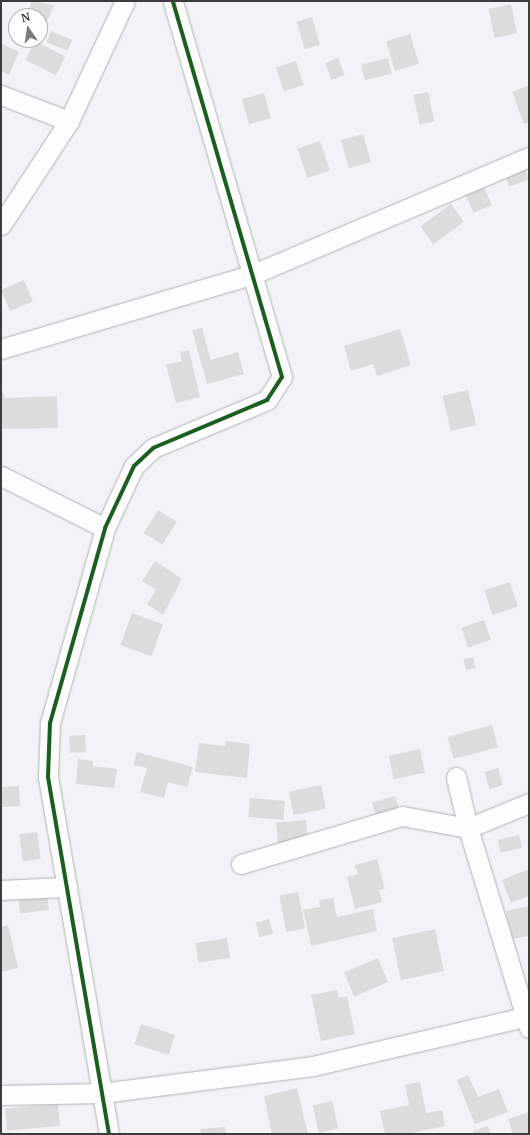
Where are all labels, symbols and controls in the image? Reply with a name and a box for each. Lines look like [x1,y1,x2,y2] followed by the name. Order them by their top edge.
[8,8,48,48] north arrow
[20,9,31,25] text: N

